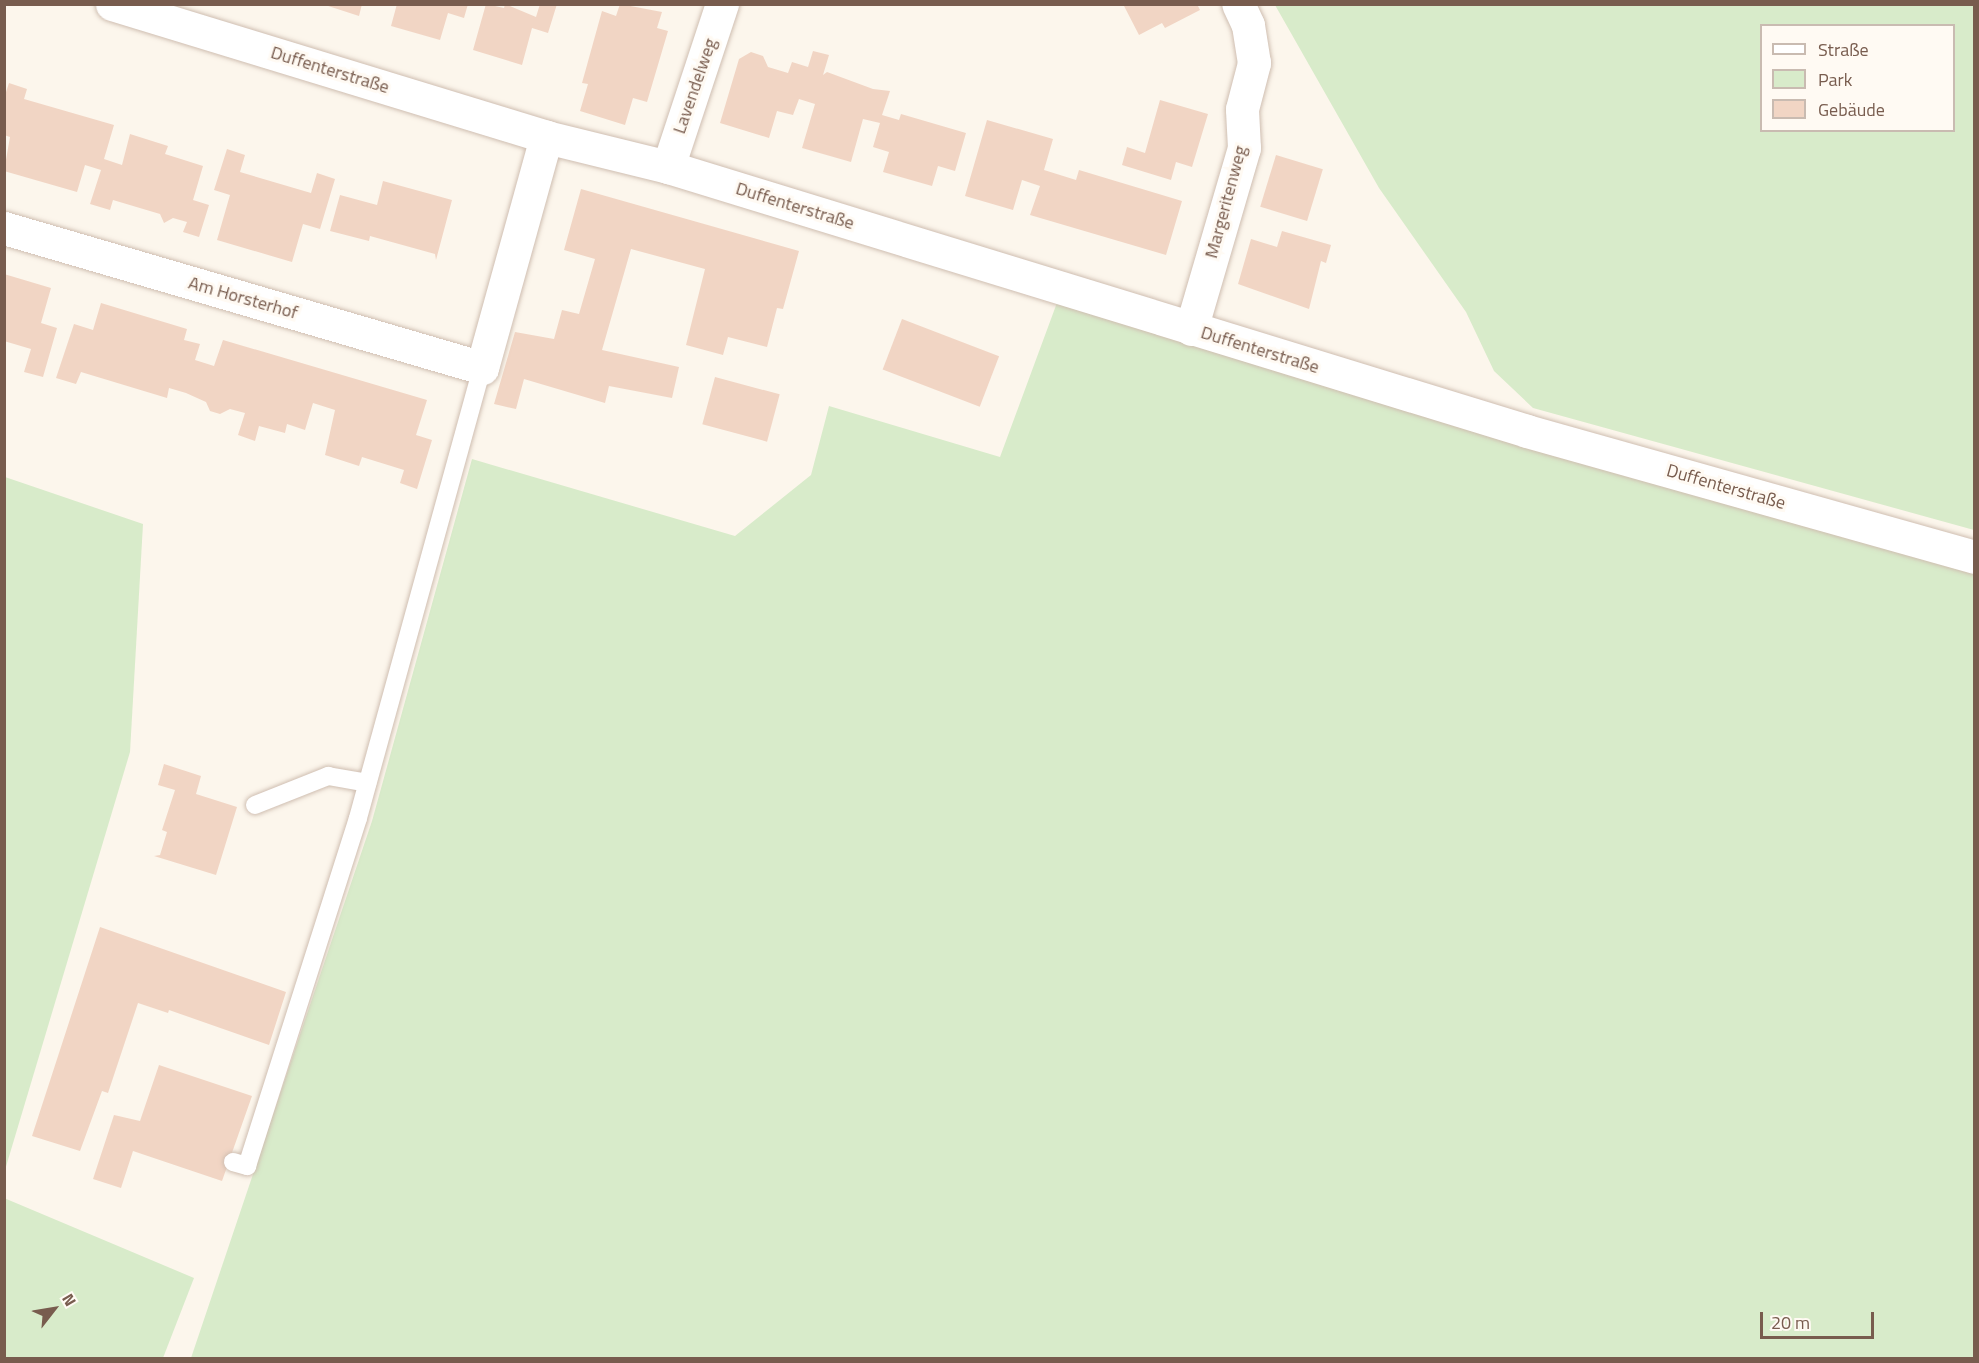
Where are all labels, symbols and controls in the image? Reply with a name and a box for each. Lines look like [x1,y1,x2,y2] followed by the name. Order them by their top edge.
[1760,24,1955,132] legend
[669,35,721,137] street label: Lavendelweg
[1818,36,1869,63] text: Straße
[268,42,392,98] street label: Duffenterstraße
[1818,66,1852,93] text: Park
[1818,96,1885,123] text: Gebäude
[1201,143,1251,261] street label: Margeritenweg
[733,178,857,234] street label: Duffenterstraße
[186,272,300,324] street label: Am Horsterhof
[1198,322,1322,378] street label: Duffenterstraße
[1664,460,1788,514] street label: Duffenterstraße
[24,1279,84,1339] north arrow
[56,1289,83,1311] text: N
[1763,1300,1877,1338] scale bar
[1771,1309,1810,1336] text: 20 m

